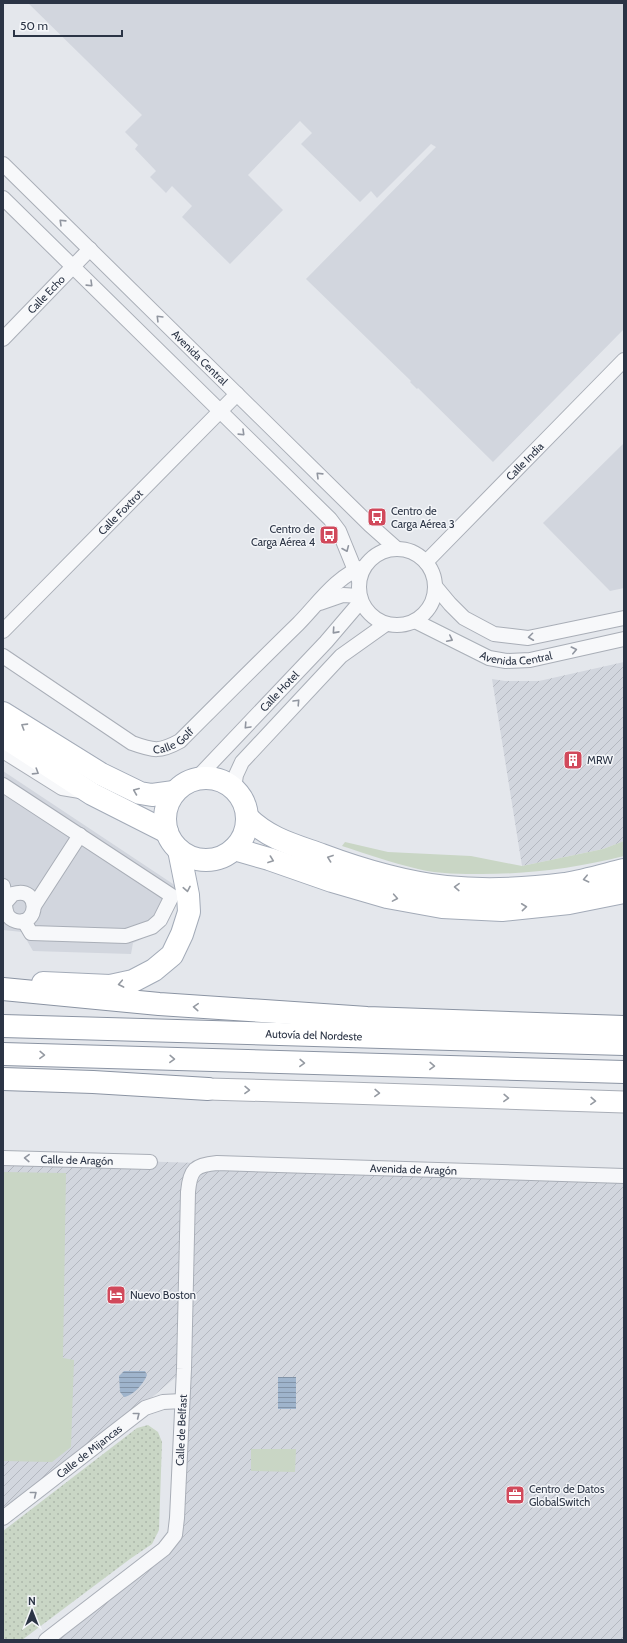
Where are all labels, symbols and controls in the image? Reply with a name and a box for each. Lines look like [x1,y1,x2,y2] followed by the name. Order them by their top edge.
[14,12,122,38] scale bar
[20,18,48,33] text: 50 m
[59,219,67,227] one-way arrow
[24,272,68,317] street label: Calle Echo
[85,279,93,287] one-way arrow
[156,315,164,323] one-way arrow
[169,327,231,388] street label: Avenida Central
[237,428,245,435] one-way arrow
[503,439,547,483] street label: Calle India
[316,472,324,480] one-way arrow
[95,486,146,538] street label: Calle Foxtrot
[391,504,455,531] place label: Centro de Carga Aérea 3
[366,506,388,528] bus stop icon: Centro de Carga Aérea 3
[251,522,316,549] place label: Centro de Carga Aérea 4
[318,524,340,546] bus stop icon: Centro de Carga Aérea 4
[341,545,349,553] one-way arrow
[333,626,340,633] one-way arrow
[528,632,534,641] one-way arrow
[446,634,453,642] one-way arrow
[571,647,577,655] one-way arrow
[478,648,554,668] street label: Avenida Central
[257,668,302,714] street label: Calle Hotel
[293,699,300,707] one-way arrow
[244,721,252,729] one-way arrow
[21,723,28,730] one-way arrow
[153,724,197,756] street label: Calle Golf
[562,749,584,771] building icon: MRW
[587,753,614,767] place label: MRW
[32,767,39,774] one-way arrow
[133,787,140,795] one-way arrow
[327,855,334,863] one-way arrow
[267,856,274,864] one-way arrow
[583,874,589,882] one-way arrow
[454,883,460,891] one-way arrow
[182,885,190,892] one-way arrow
[392,894,398,902] one-way arrow
[521,903,527,912] one-way arrow
[117,979,124,988] one-way arrow
[193,1002,199,1011] one-way arrow
[265,1027,363,1043] street label: Autovía del Nordeste
[39,1051,45,1060] one-way arrow
[169,1055,175,1063] one-way arrow
[299,1058,305,1067] one-way arrow
[429,1062,435,1071] one-way arrow
[244,1086,250,1094] one-way arrow
[374,1089,380,1098] one-way arrow
[503,1093,509,1102] one-way arrow
[590,1096,596,1105] one-way arrow
[40,1152,114,1168] street label: Calle de Aragón
[24,1154,30,1163] one-way arrow
[370,1161,457,1178] street label: Avenida de Aragón
[105,1284,127,1306] hotel icon: Nuevo Boston
[130,1288,196,1302] place label: Nuevo Boston
[172,1394,190,1466] street label: Calle de Belfast
[132,1412,139,1419] one-way arrow
[54,1421,125,1481] street label: Calle de Mijancas
[529,1482,605,1509] place label: Centro de Datos GlobalSwitch
[504,1484,526,1506] office icon: Centro de Datos GlobalSwitch
[29,1492,36,1499] one-way arrow
[12,1591,52,1631] north arrow
[28,1594,36,1608] text: N

